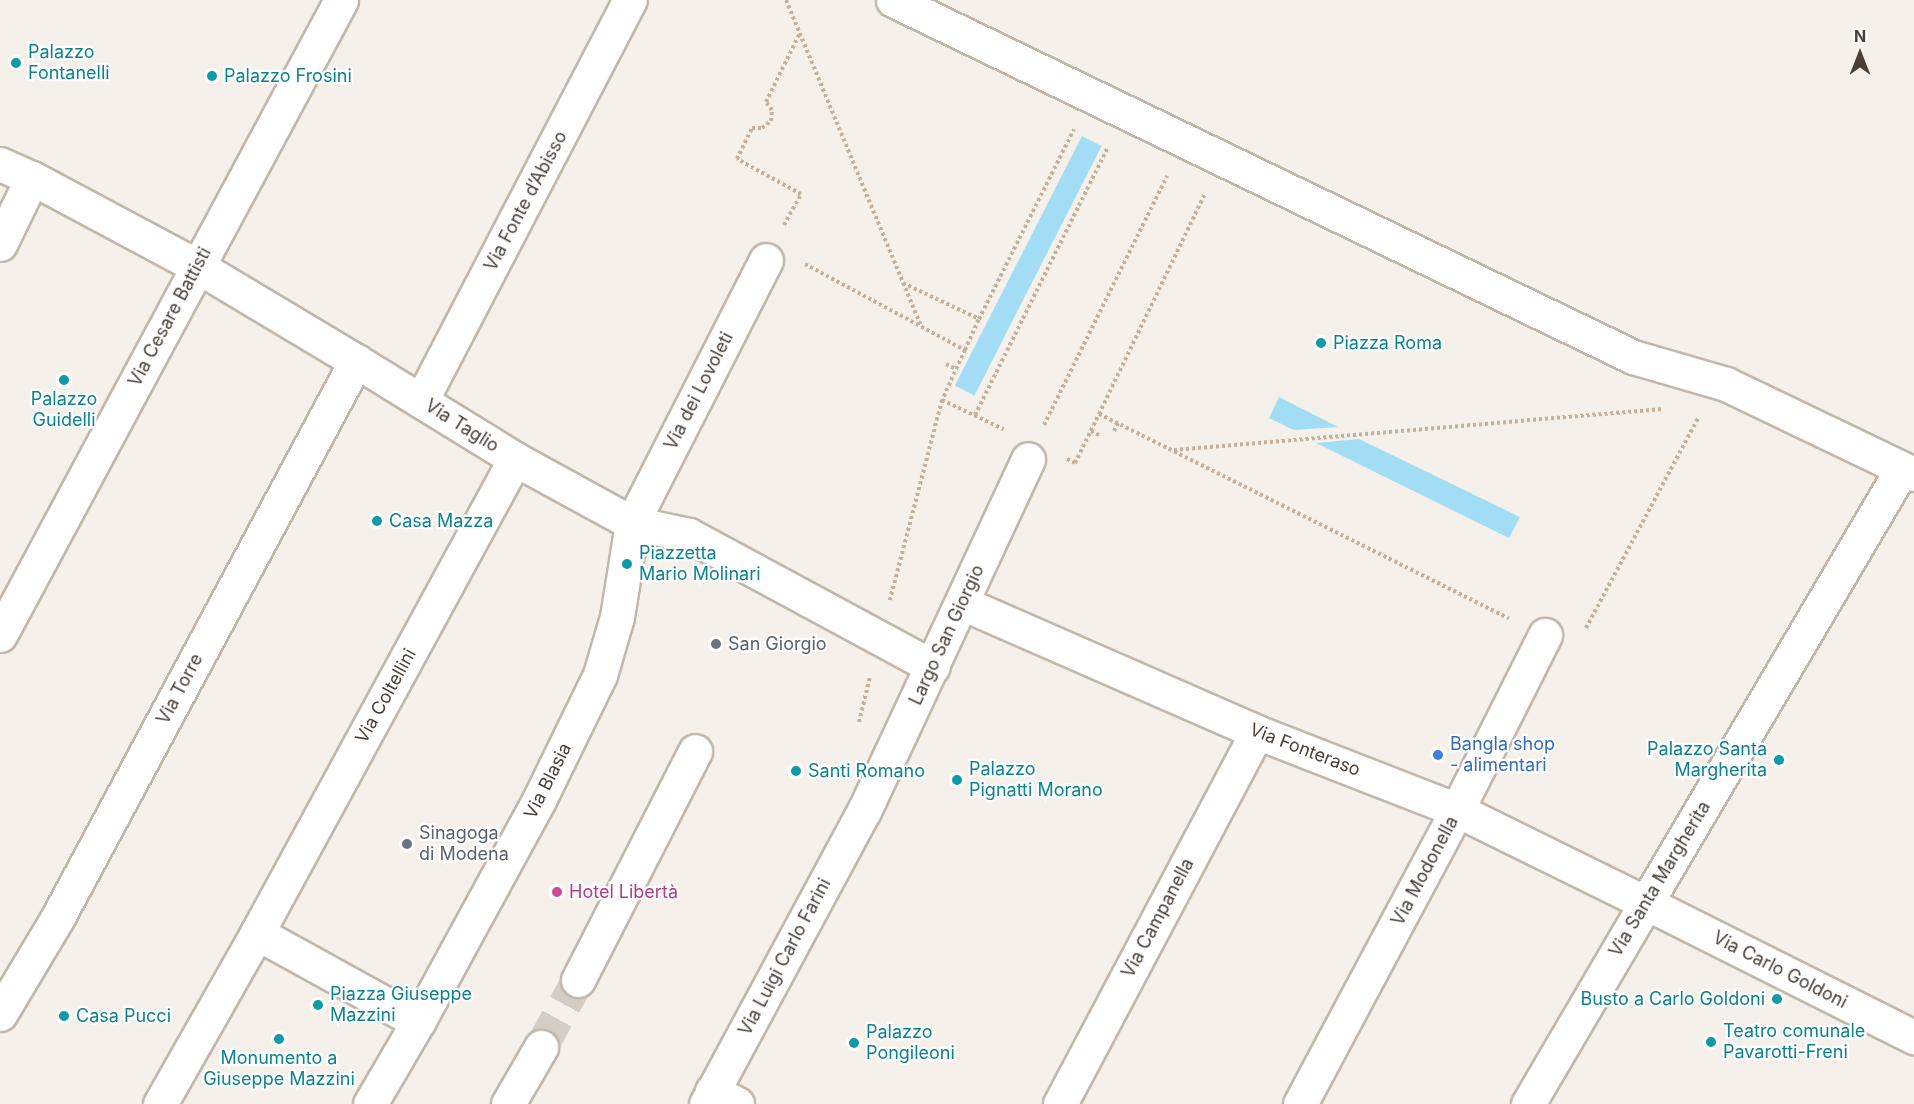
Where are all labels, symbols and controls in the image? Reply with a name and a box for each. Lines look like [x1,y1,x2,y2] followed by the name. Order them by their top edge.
[1830,24,1890,84] north arrow
[1854,26,1866,46] text: N
[28,42,110,84] place label: Palazzo Fontanelli
[9,56,23,70] marker: Palazzo Fontanelli
[224,65,352,87] place label: Palazzo Frosini
[205,69,219,83] marker: Palazzo Frosini
[480,127,572,275] street label: Via Fonte d’Abisso
[124,244,216,390] street label: Via Cesare Battisti
[660,329,738,453] street label: Via dei Lovoleti
[1333,332,1442,354] place label: Piazza Roma
[1314,336,1328,350] marker: Piazza Roma
[57,373,71,387] marker: Palazzo Guidelli
[31,389,97,432] place label: Palazzo Guidelli
[421,395,503,457] street label: Via Taglio
[389,510,493,532] place label: Casa Mazza
[370,514,384,528] marker: Casa Mazza
[639,543,761,586] place label: Piazzetta Mario Molinari
[620,557,634,571] marker: Piazzetta Mario Molinari
[905,561,989,709] street label: Largo San Giorgio
[728,633,827,655] place label: San Giorgio
[709,637,723,651] marker: San Giorgio
[351,645,421,747] street label: Via Coltellini
[152,650,208,728] street label: Via Torre
[1247,719,1363,781] street label: Via Fonteraso
[1450,734,1555,777] place label: Bangla shop - alimentari
[520,739,576,823] street label: Via Blasia
[1647,739,1767,782] place label: Palazzo Santa Margherita
[1431,748,1445,762] marker: Bangla shop - alimentari
[1772,753,1786,767] marker: Palazzo Santa Margherita
[969,759,1103,802] place label: Palazzo Pignatti Morano
[808,760,925,782] place label: Santi Romano
[789,764,803,778] marker: Santi Romano
[950,773,964,787] marker: Palazzo Pignatti Morano
[1605,797,1715,961] street label: Via Santa Margherita
[1387,813,1463,929] street label: Via Modonella
[419,823,509,866] place label: Sinagoga di Modena
[400,837,414,851] marker: Sinagoga di Modena
[1117,855,1199,981] street label: Via Campanella
[734,875,836,1039] street label: Via Luigi Carlo Farini
[569,881,678,903] place label: Hotel Libertà
[550,885,564,899] marker: Hotel Libertà
[1709,927,1851,1013] street label: Via Carlo Goldoni
[330,984,472,1026] place label: Piazza Giuseppe Mazzini
[1580,988,1765,1010] place label: Busto a Carlo Goldoni
[1770,992,1784,1006] marker: Busto a Carlo Goldoni
[311,998,325,1012] marker: Piazza Giuseppe Mazzini
[76,1005,171,1027] place label: Casa Pucci
[57,1009,71,1023] marker: Casa Pucci
[1723,1021,1865,1064] place label: Teatro comunale Pavarotti-Freni
[866,1022,955,1064] place label: Palazzo Pongileoni
[272,1032,286,1046] marker: Monumento a Giuseppe Mazzini
[1704,1035,1718,1049] marker: Teatro comunale Pavarotti-Freni
[847,1036,861,1050] marker: Palazzo Pongileoni
[203,1048,355,1090] place label: Monumento a Giuseppe Mazzini

